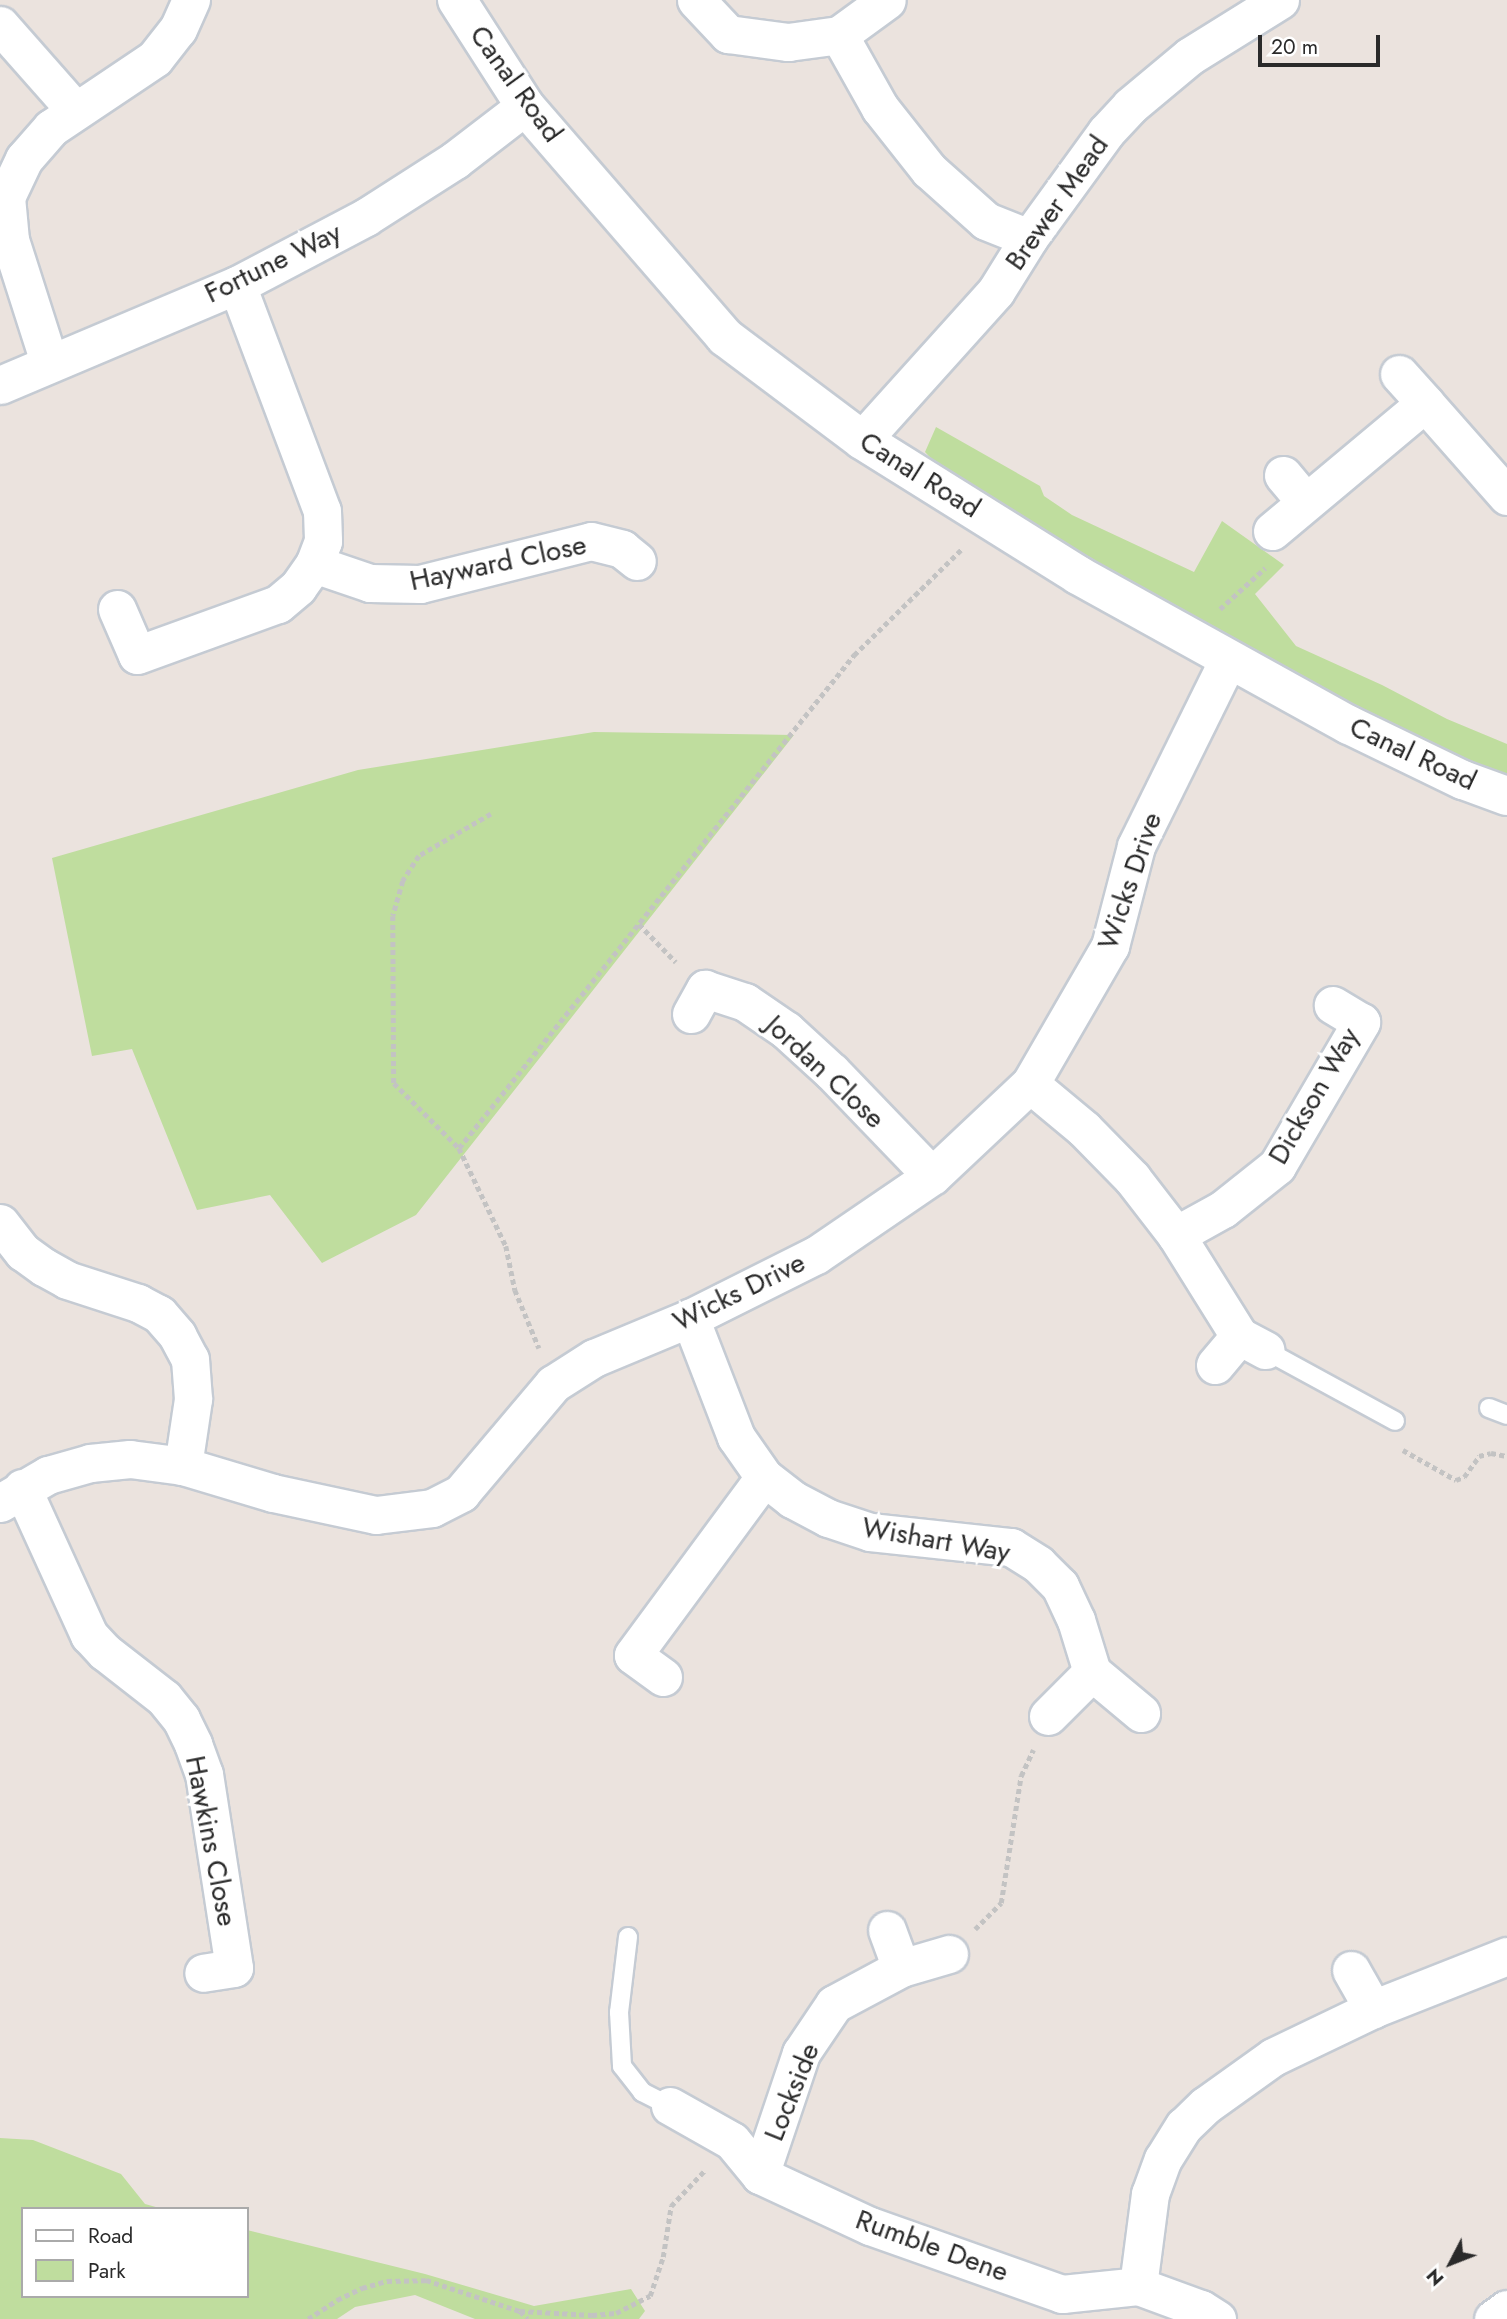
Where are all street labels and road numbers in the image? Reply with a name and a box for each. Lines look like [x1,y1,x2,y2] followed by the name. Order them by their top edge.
[462,19,570,149] street label: Canal Road
[998,129,1116,277] street label: Brewer Mead
[199,216,347,310] street label: Fortune Way
[853,425,987,525] street label: Canal Road
[407,528,589,598] street label: Hayward Close
[1344,710,1482,798] street label: Canal Road
[1091,808,1169,954] street label: Wicks Drive
[758,1008,892,1136] street label: Jordan Close
[1261,1022,1367,1170] street label: Dickson Way
[668,1246,810,1338] street label: Wicks Drive
[859,1510,1013,1570] street label: Wishart Way
[178,1753,244,1929] street label: Hawkins Close
[757,2038,827,2146] street label: Lockside
[851,2203,1013,2289] street label: Rumble Dene

